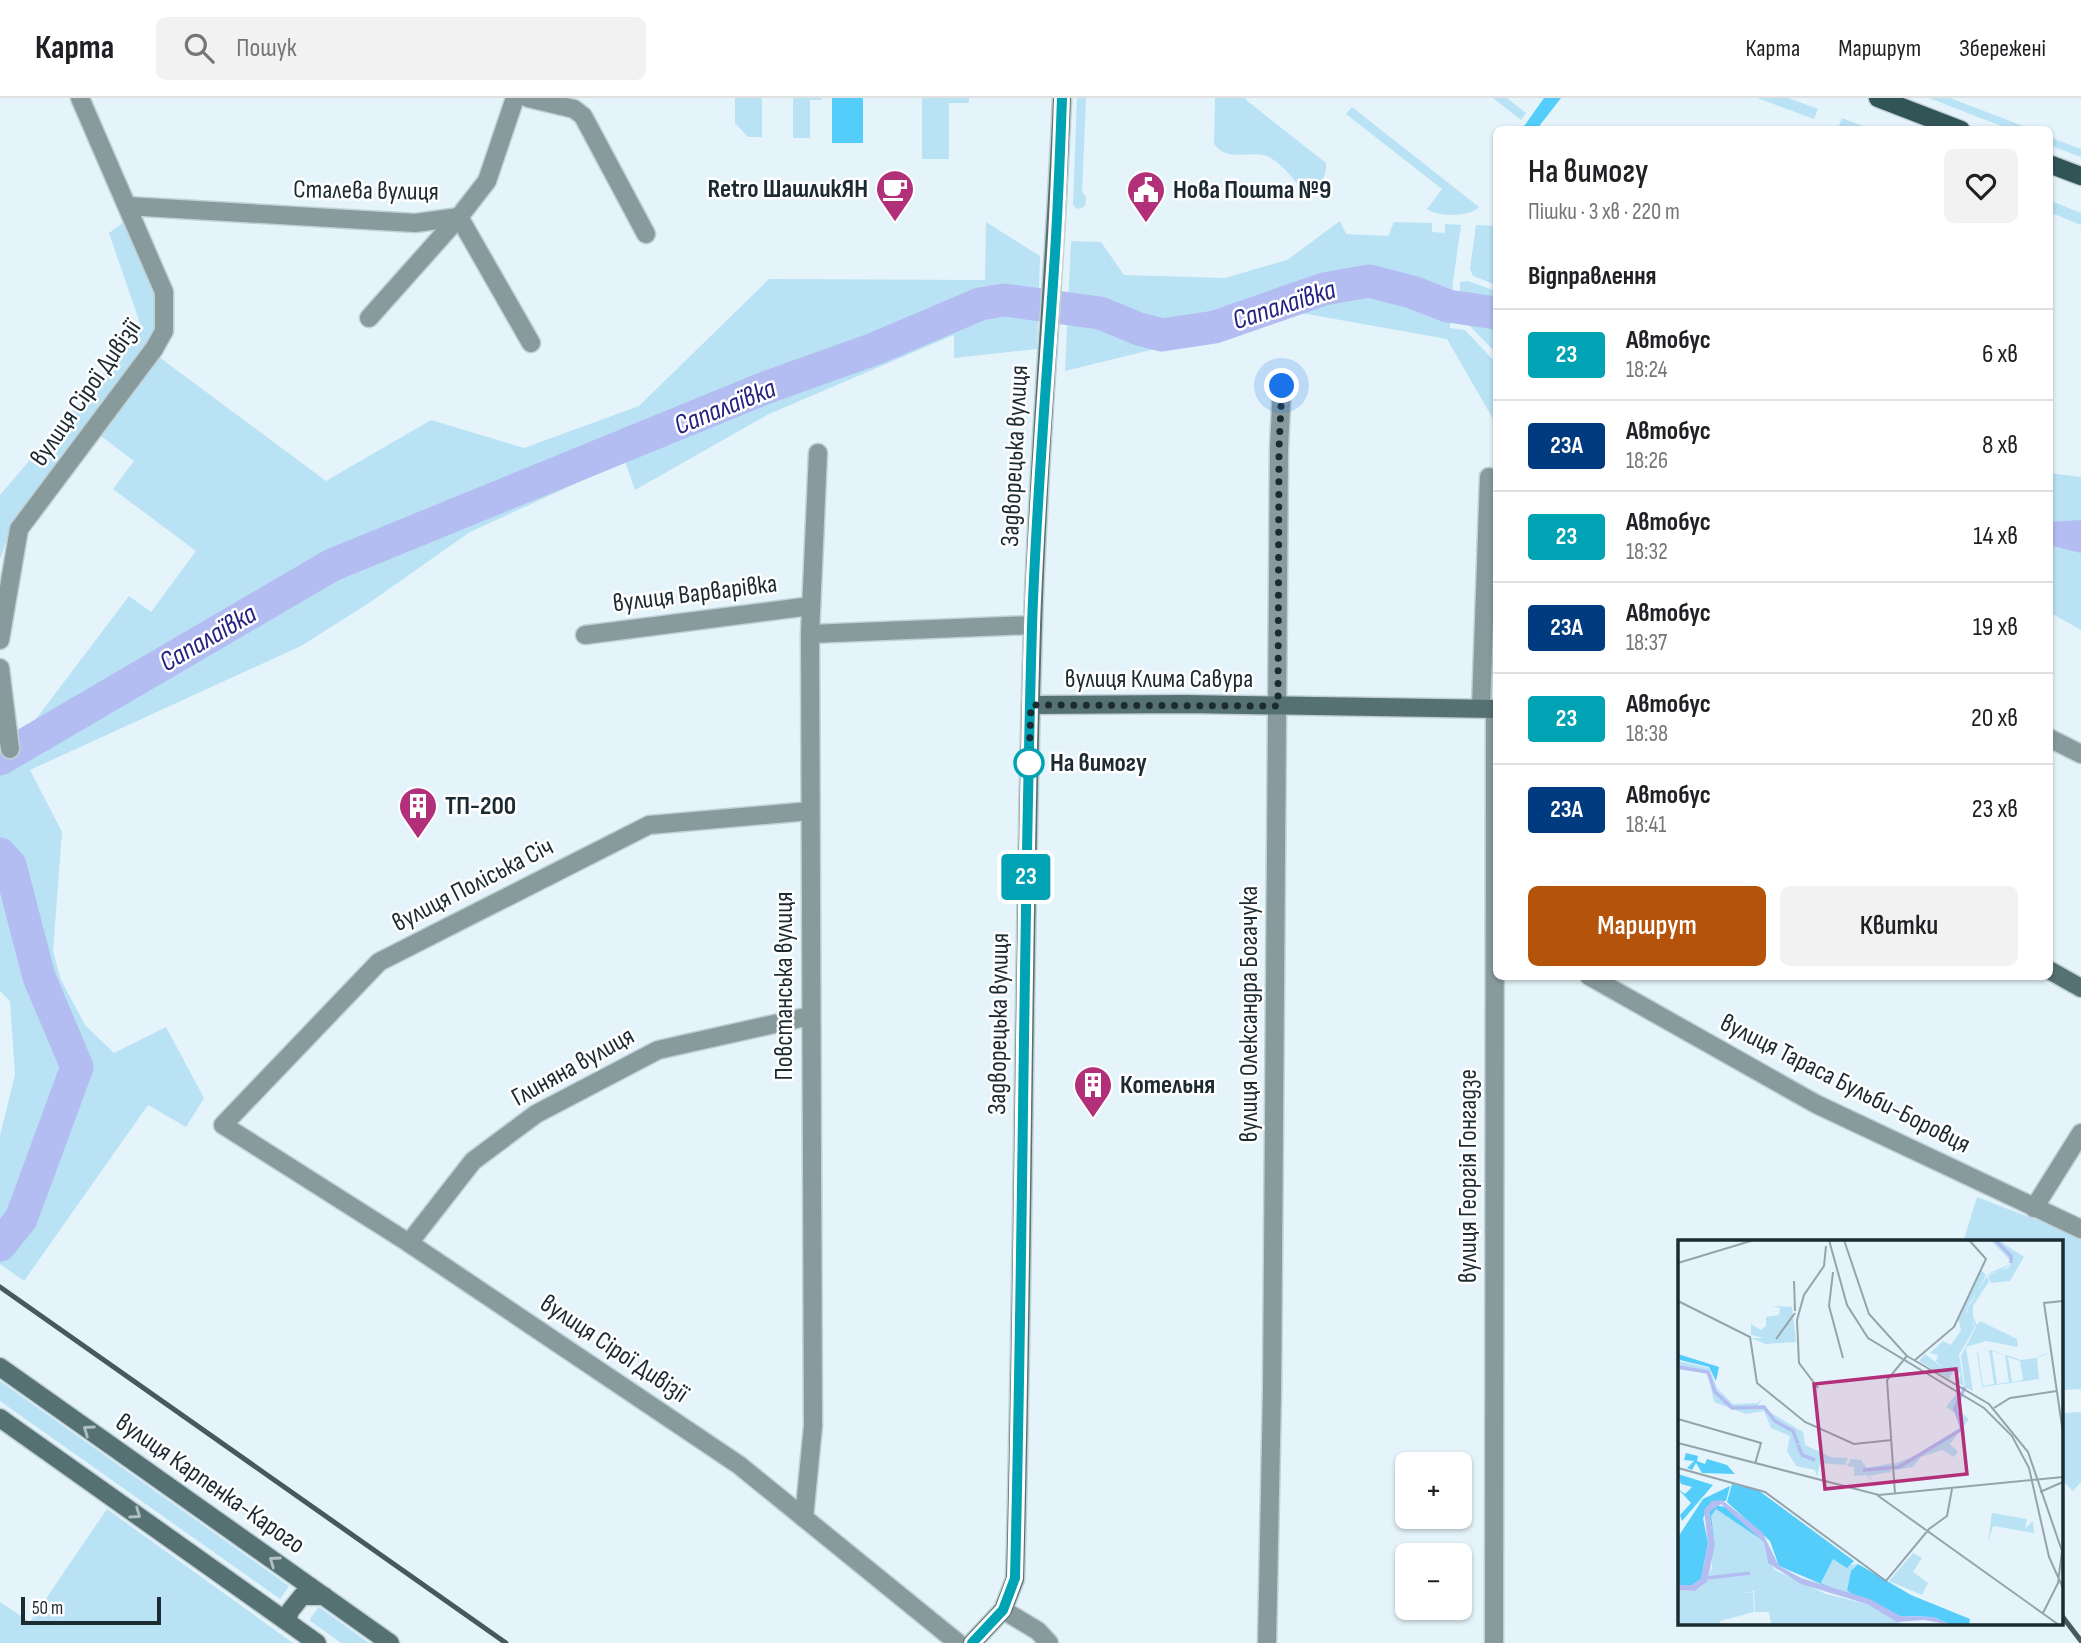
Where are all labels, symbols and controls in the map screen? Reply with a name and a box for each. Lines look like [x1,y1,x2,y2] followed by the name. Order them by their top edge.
[156,17,646,80] search box
[35,28,114,68] text: Карта
[180,29,218,67] icon: search
[236,33,297,64] text: Пошук
[1746,34,1800,63] text: Карта
[1838,34,1921,63] text: Маршрут
[1959,34,2046,63] text: Збережені
[1944,149,2018,223] button: heart
[1528,152,1648,192] text: На вимогу
[874,168,916,223] cafe icon: Retro ШашликЯН
[1125,169,1167,224] public building icon: Нова Пошта №9
[293,174,439,208] street label: Сталева вулиця
[707,174,868,205] place label: Retro ШашликЯН
[1173,175,1331,206] place label: Нова Пошта №9
[1528,198,1680,226] text: Пішки · 3 хв · 220 m
[1528,261,1656,292] text: Відправлення
[1228,273,1340,337] water label: Сапалаївка
[24,313,149,472] street label: вулиця Сірої Дивізії
[1626,325,1711,356] text: Автобус
[1982,339,2018,370] text: 6 хв
[1556,340,1577,369] text: 23
[1626,356,1667,384] text: 18:24
[995,364,1035,548] street label: Задворецька вулиця
[1264,368,1299,403] your location
[669,372,781,442] water label: Сапалаївка
[1626,416,1711,447] text: Автобус
[1982,430,2018,461] text: 8 хв
[1550,431,1583,460] text: 23А
[1626,447,1668,475] text: 18:26
[1626,507,1711,538] text: Автобус
[1973,521,2018,552] text: 14 хв
[1556,522,1577,551] text: 23
[1626,538,1668,566] text: 18:32
[611,569,779,619] street label: вулиця Варварівка
[154,597,263,679] water label: Сапалаївка
[1626,598,1711,629] text: Автобус
[1973,612,2018,643] text: 19 хв
[1550,613,1583,642] text: 23А
[1626,629,1667,657] text: 18:37
[1065,664,1253,695] street label: вулиця Клима Савура
[1626,689,1711,720] text: Автобус
[1971,703,2018,734] text: 20 хв
[1556,704,1577,733] text: 23
[1626,720,1668,748] text: 18:38
[1014,748,1044,778] marker: На вимогу
[1050,748,1147,779] place label: На вимогу
[1626,780,1711,811] text: Автобус
[397,785,439,840] building icon: ТП-200
[445,791,516,822] place label: ТП-200
[1972,794,2018,825] text: 23 хв
[1550,795,1583,824] text: 23А
[1626,811,1666,839] text: 18:41
[387,831,559,939] street label: вулиця Поліська Січ
[995,854,1058,900] line badge: 23
[1015,862,1037,891] text: 23
[1234,886,1265,1142] street label: вулиця Олександра Богачука
[1528,886,1766,966] button: Маршрут
[1780,886,2018,966] button: Квитки
[769,892,800,1080] street label: Повстанська вулиця
[982,933,1016,1115] street label: Задворецька вулиця
[1715,1007,1975,1161] street label: вулиця Тараса Бульби-Боровця
[506,1021,640,1113] street label: Глиняна вулиця
[1072,1064,1114,1119] building icon: Котельня
[1453,1069,1484,1283] street label: вулиця Георгія Гонгадзе
[1120,1070,1215,1101] place label: Котельня
[1678,1240,2064,1626] inset map
[534,1288,695,1411] street label: вулиця Сірої Дивізії
[110,1407,310,1561] street label: вулиця Карпенка-Карого
[83,1426,96,1438] one-way arrow
[1395,1452,1472,1620] map controls
[1395,1452,1472,1529] button: +
[128,1506,141,1518] one-way arrow
[1395,1543,1472,1620] button: −
[269,1557,282,1569] one-way arrow
[21,1594,161,1626] scale bar
[32,1597,63,1620] text: 50 m

